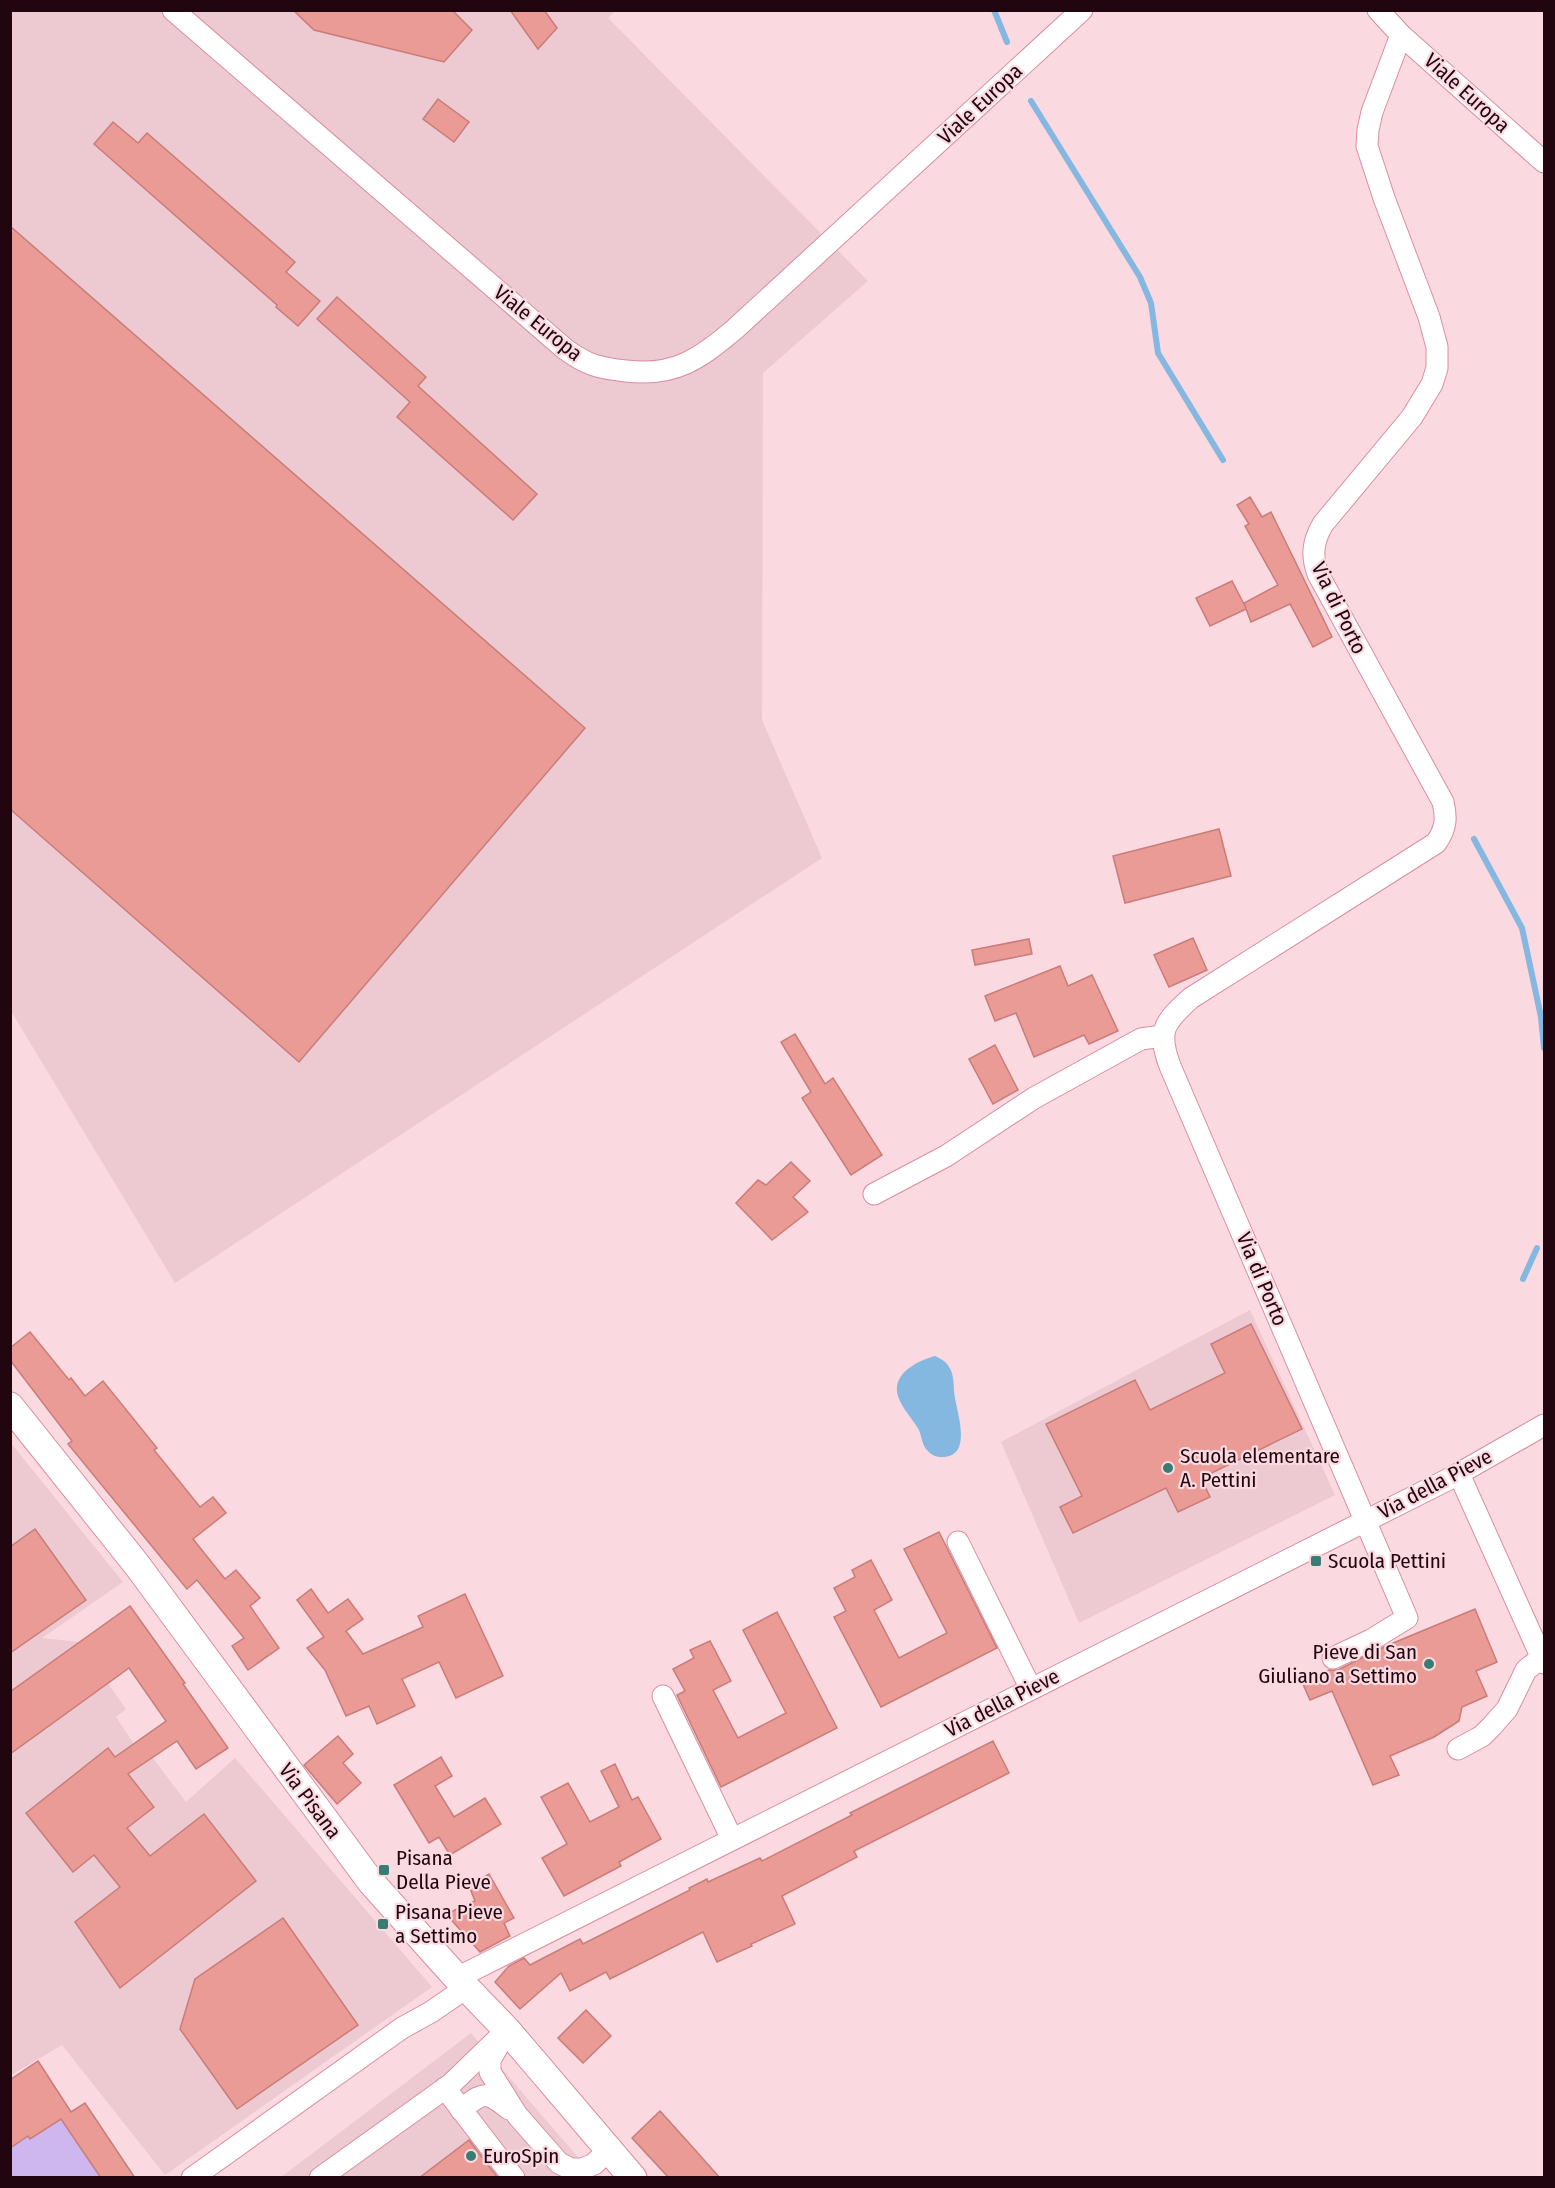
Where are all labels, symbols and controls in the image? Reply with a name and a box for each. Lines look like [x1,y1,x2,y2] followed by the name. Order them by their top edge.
[1419,48,1515,138] street label: Viale Europa
[932,58,1028,150] street label: Viale Europa
[488,279,588,367] street label: Viale Europa
[1306,558,1372,658] street label: Via di Porto
[1231,1228,1293,1330] street label: Via di Porto
[1180,1443,1340,1493] place label: Scuola elementare A. Pettini
[1374,1443,1496,1525] street label: Via della Pieve
[1161,1461,1175,1475] marker: Scuola elementare A. Pettini
[1328,1548,1446,1574] place label: Scuola Pettini
[1309,1554,1323,1568] marker: Scuola Pettini
[1258,1639,1417,1689] place label: Pieve di San Giuliano a Settimo
[1422,1657,1436,1671] marker: Pieve di San Giuliano a Settimo
[940,1663,1064,1743] street label: Via della Pieve
[273,1758,347,1844] street label: Via Pisana
[396,1845,491,1895] place label: Pisana Della Pieve
[377,1863,391,1877] marker: Pisana Della Pieve
[395,1899,503,1949] place label: Pisana Pieve a Settimo
[376,1917,390,1931] marker: Pisana Pieve a Settimo
[483,2143,559,2169] place label: EuroSpin
[464,2149,478,2163] marker: EuroSpin

